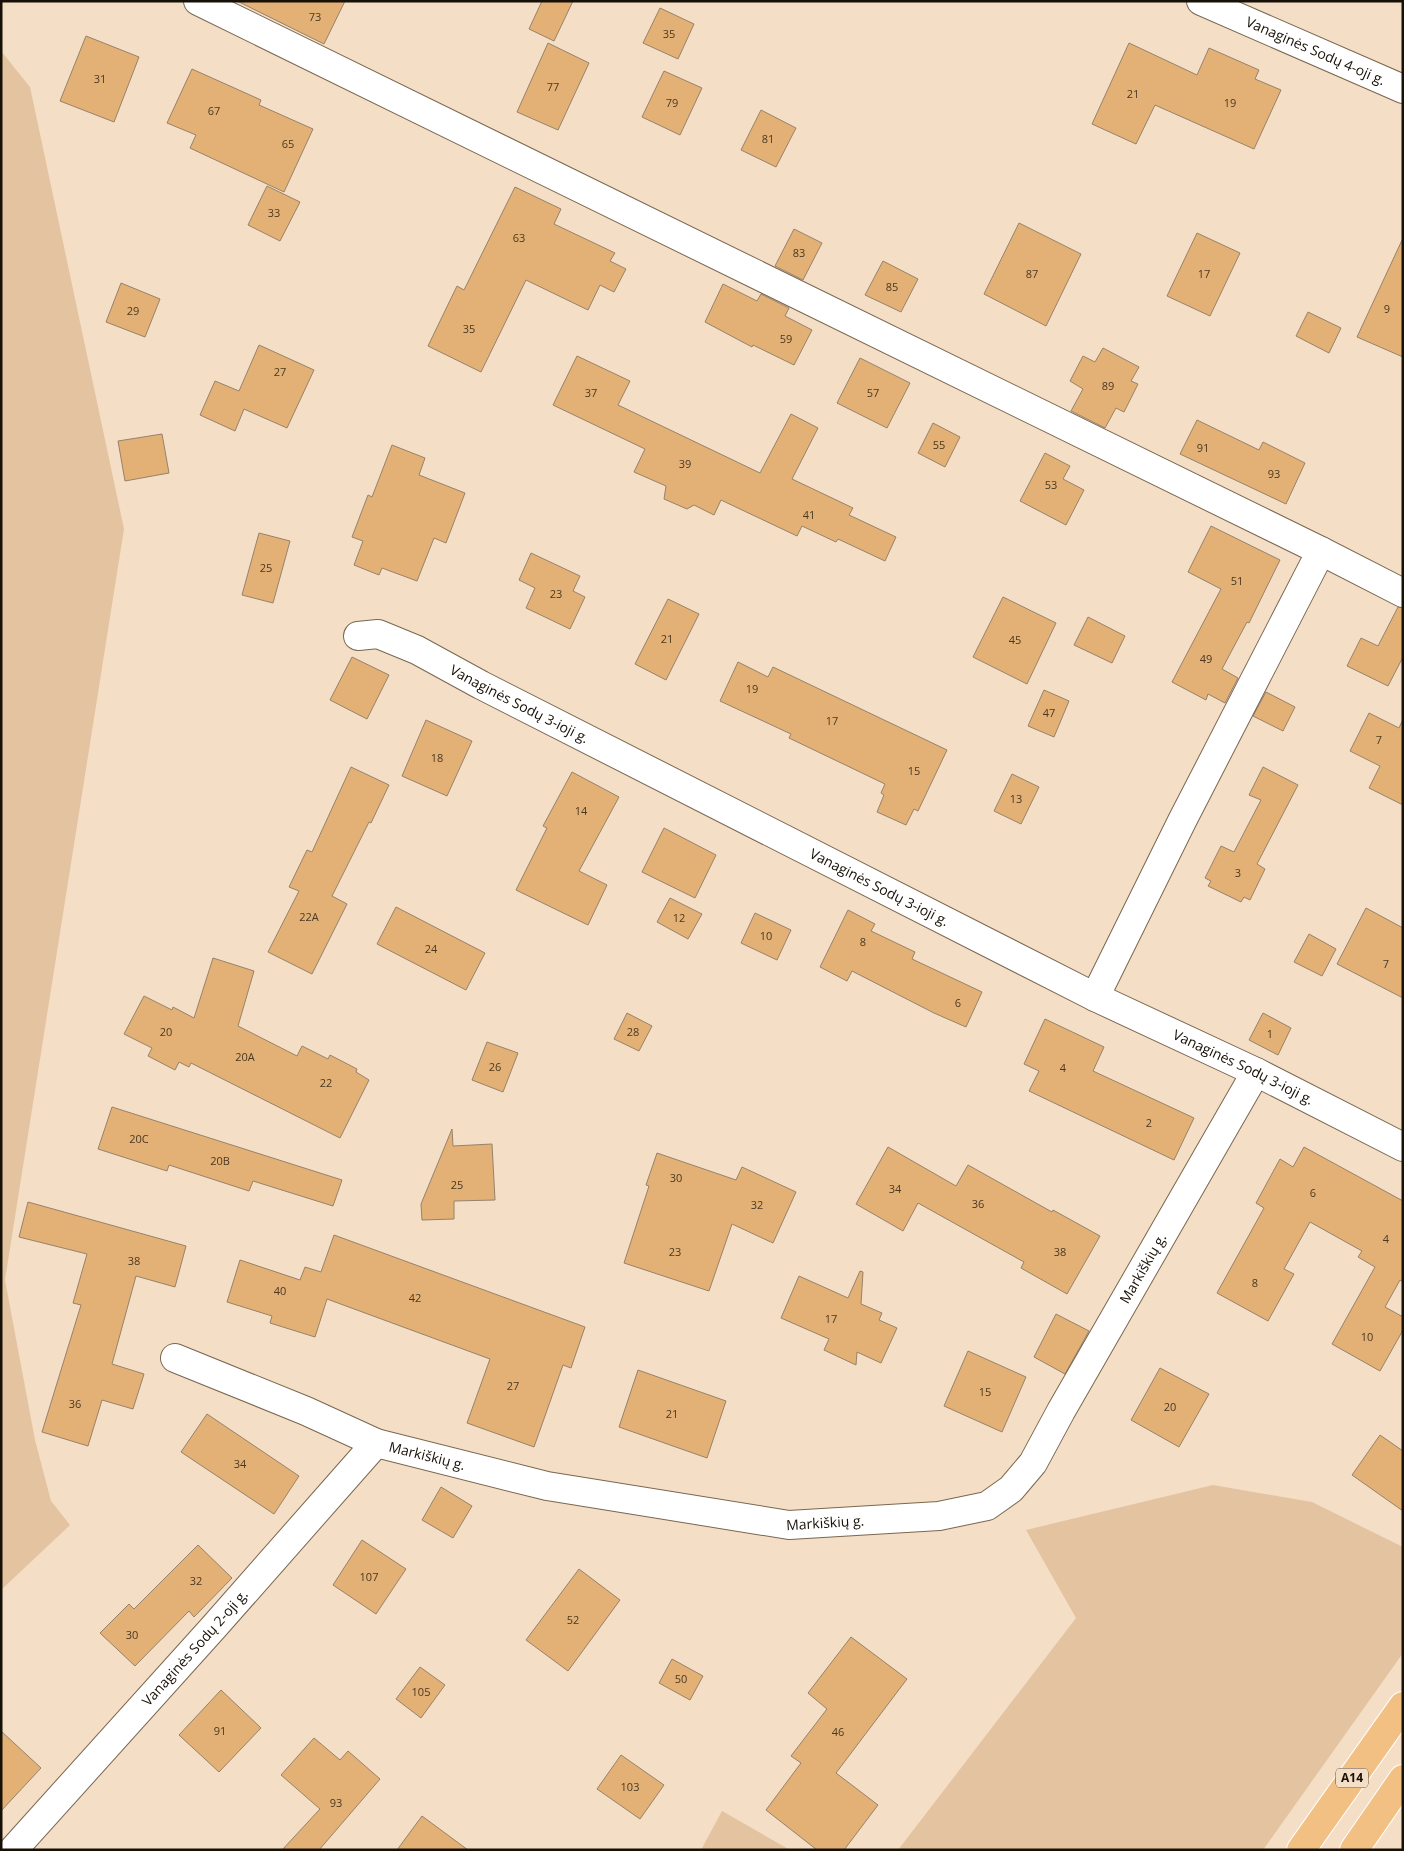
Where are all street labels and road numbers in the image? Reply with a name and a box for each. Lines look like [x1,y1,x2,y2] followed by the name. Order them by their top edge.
[1243,12,1389,89] street label: Vanaginės Sodų 4-oji g.
[447,660,592,747] street label: Vanaginės Sodų 3-ioji g.
[807,844,952,930] street label: Vanaginės Sodų 3-ioji g.
[1170,1025,1317,1109] street label: Vanaginės Sodų 3-ioji g.
[1115,1230,1170,1307] street label: Markiškių g.
[387,1437,467,1474] street label: Markiškių g.
[786,1511,865,1534] street label: Markiškių g.
[137,1585,252,1710] street label: Vanaginės Sodų 2-oji g.
[1336,1769,1368,1788] road number: A14

